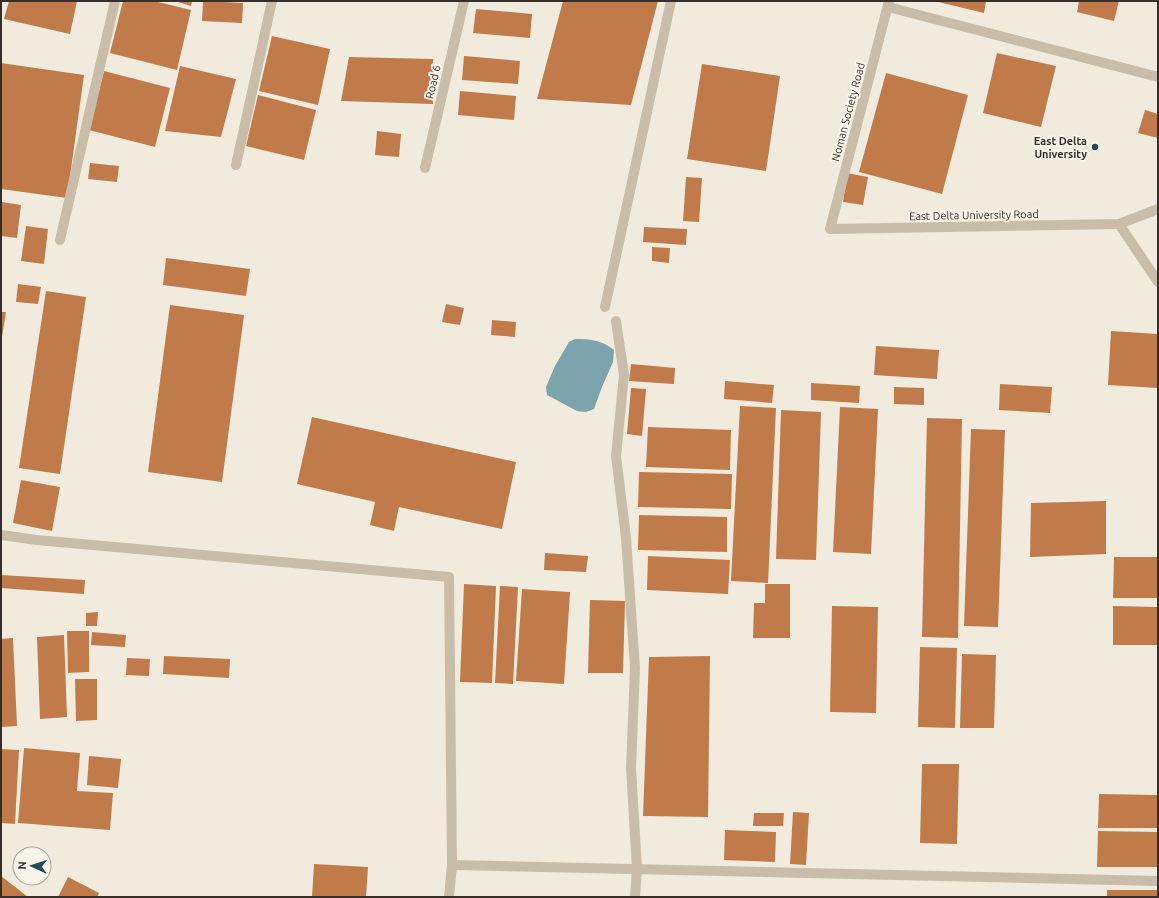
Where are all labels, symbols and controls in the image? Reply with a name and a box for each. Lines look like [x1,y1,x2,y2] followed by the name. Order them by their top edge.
[829,61,867,163] street label: Noman Society Road
[423,64,443,100] street label: Road 6
[1034,135,1087,160] place label: East Delta University
[1090,142,1100,152] marker: East Delta University
[909,208,1039,222] street label: East Delta University Road
[12,846,52,886] north arrow
[16,861,28,870] text: N

